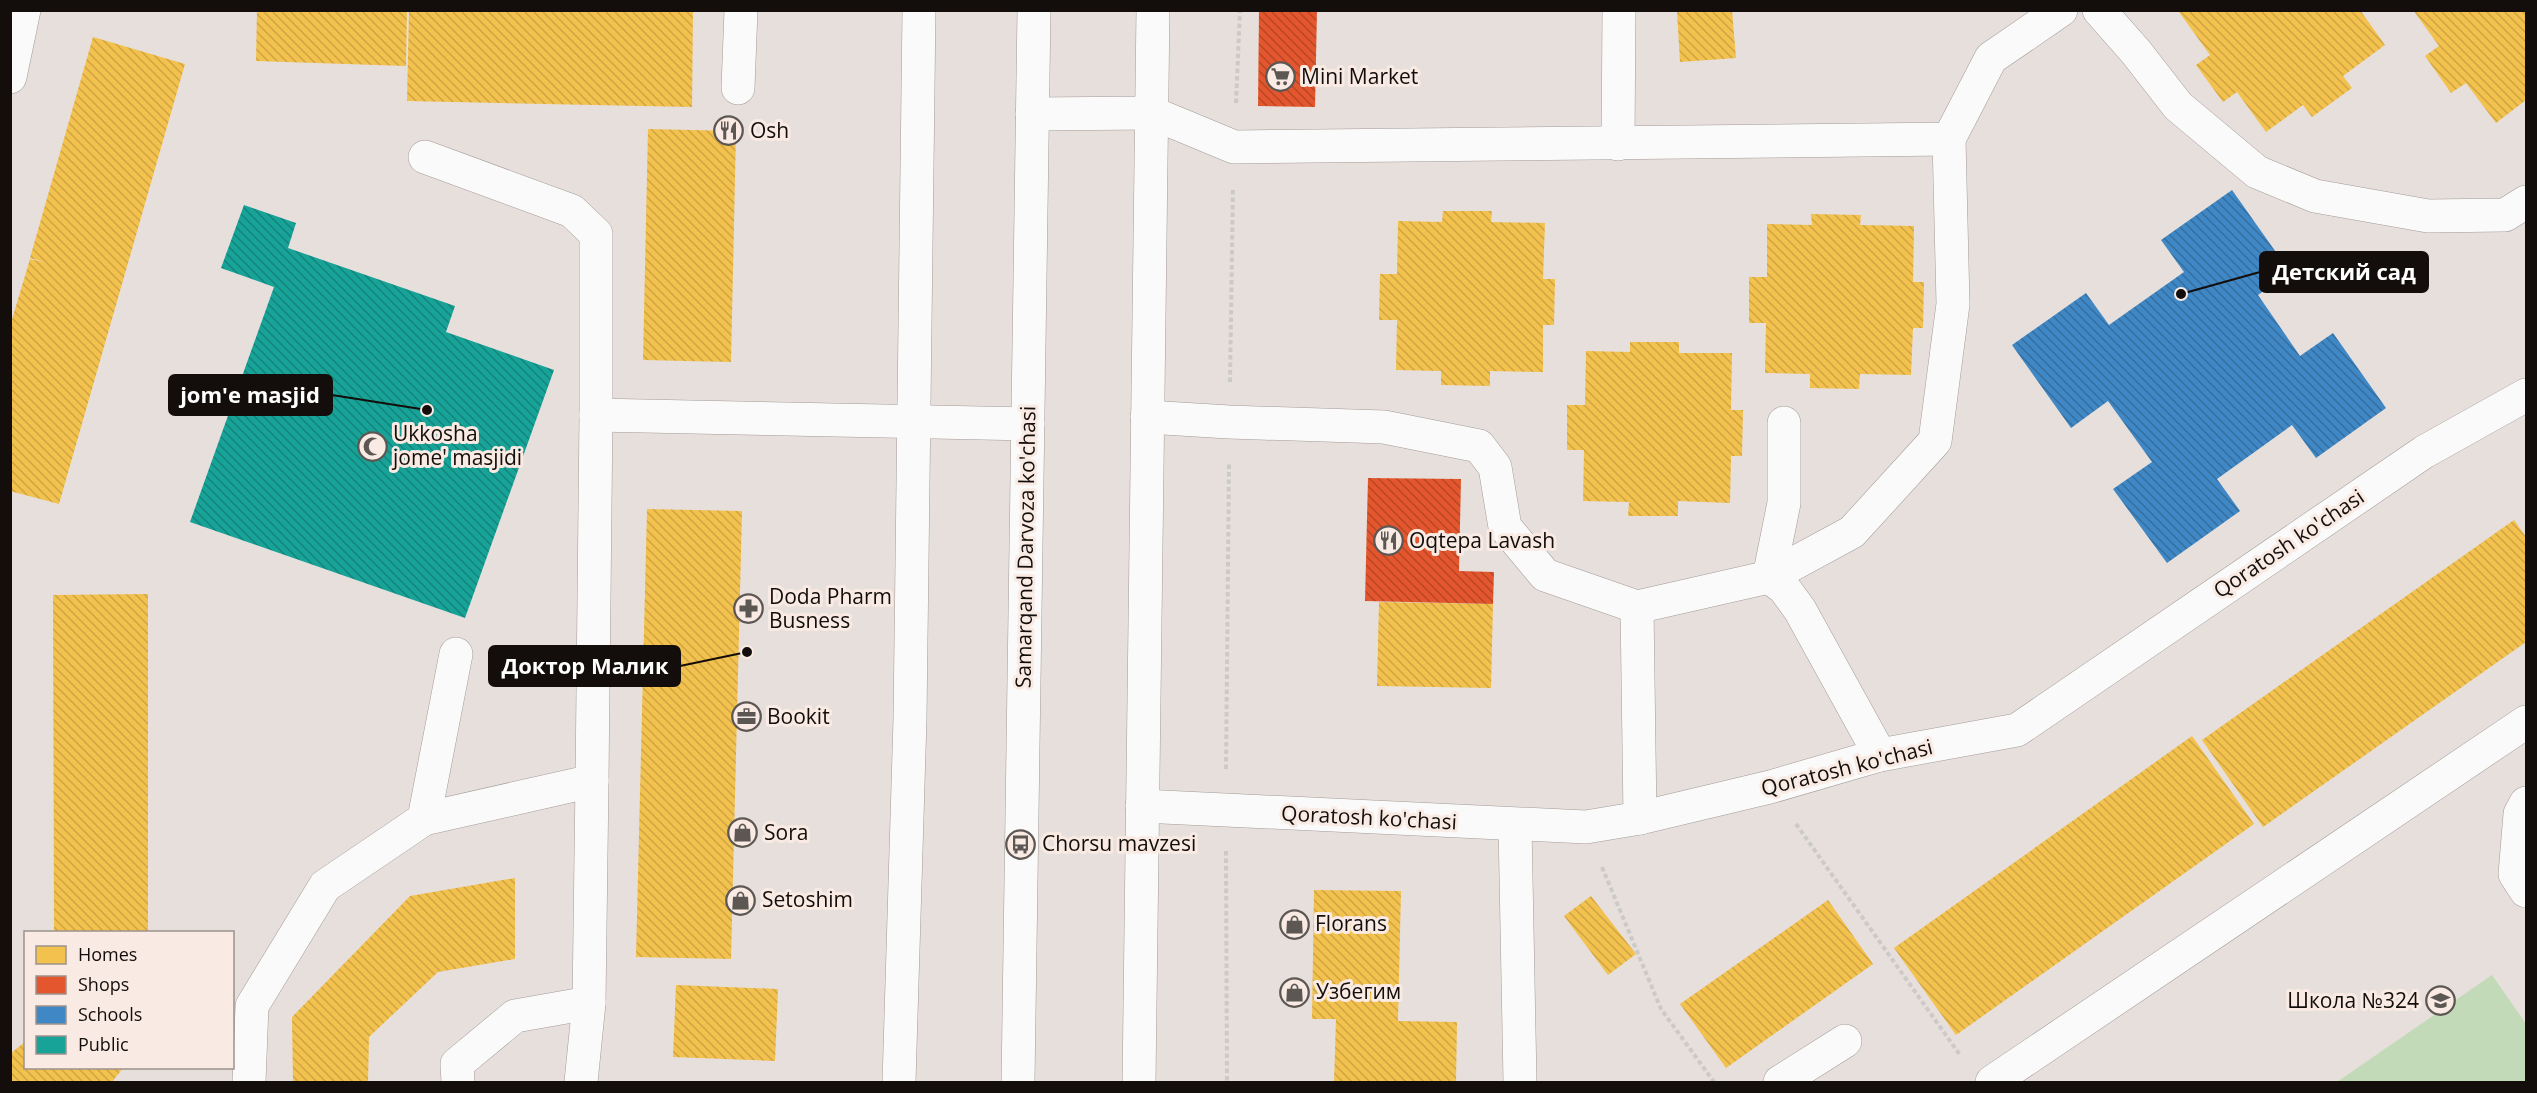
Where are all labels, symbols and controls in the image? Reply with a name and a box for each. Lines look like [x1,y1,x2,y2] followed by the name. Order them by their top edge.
[1264,61,1296,93] supermarket icon: Mini Market
[1301,62,1418,90] place label: Mini Market
[713,115,745,147] restaurant icon: Osh
[750,116,789,144] place label: Osh
[2260,252,2428,292] callout: Детский сад
[2272,256,2416,286] text: Детский сад
[169,375,332,415] callout: jom'e masjid
[178,379,320,409] text: jom'e masjid
[1009,406,1041,688] street label: Samarqand Darvoza ko'chasi
[391,419,522,471] place label: Ukkosha jome' masjidi
[356,430,388,462] mosque icon: Ukkosha jome' masjidi
[2208,482,2369,604] street label: Qoratosh ko'chasi
[1372,525,1404,557] restaurant icon: Oqtepa Lavash
[1409,526,1555,554] place label: Oqtepa Lavash
[769,582,892,634] place label: Doda Pharm Busness
[732,593,764,625] pharmacy icon: Doda Pharm Busness
[489,646,680,686] callout: Доктор Малик
[501,650,669,680] text: Доктор Малик
[730,701,762,733] office icon: Bookit
[767,702,830,730] place label: Bookit
[1758,732,1935,802] street label: Qoratosh ko'chasi
[1281,798,1458,836] street label: Qoratosh ko'chasi
[727,817,759,849] shop icon: Sora
[764,818,808,846] place label: Sora
[1005,828,1037,860] bus stop icon: Chorsu mavzesi
[1042,829,1196,857] place label: Chorsu mavzesi
[725,884,757,916] shop icon: Setoshim
[762,885,853,913] place label: Setoshim
[1278,908,1310,940] shop icon: Florans
[1315,909,1387,937] place label: Florans
[24,931,234,1069] legend
[78,942,137,966] text: Homes
[78,972,129,996] text: Shops
[1279,976,1311,1008] shop icon: Узбегим
[1316,977,1401,1005] place label: Узбегим
[2424,985,2456,1017] school or university icon: Школа №324
[2287,986,2419,1014] place label: Школа №324
[78,1002,142,1026] text: Schools
[78,1032,129,1056] text: Public

